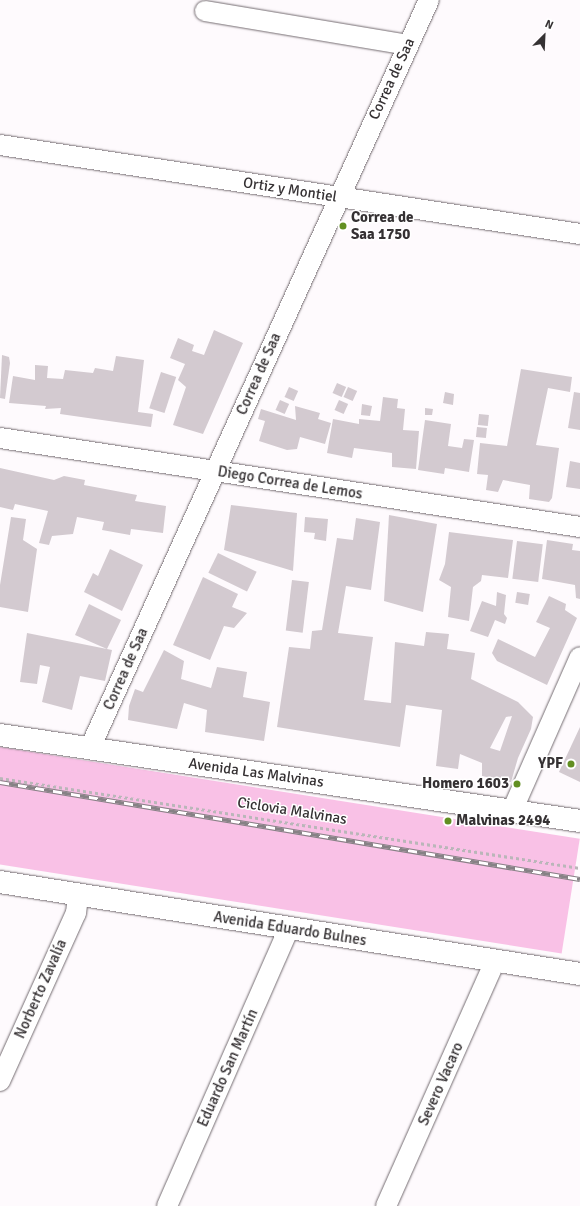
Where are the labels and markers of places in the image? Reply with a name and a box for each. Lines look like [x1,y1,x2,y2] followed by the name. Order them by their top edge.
[351,208,414,243] place label: Correa de Saa 1750
[338,221,348,231] marker: Correa de Saa 1750
[538,755,563,773] place label: YPF
[566,759,576,769] marker: YPF
[422,775,509,793] place label: Homero 1603
[512,779,522,789] marker: Homero 1603
[456,812,550,830] place label: Malvinas 2494
[443,816,453,826] marker: Malvinas 2494

